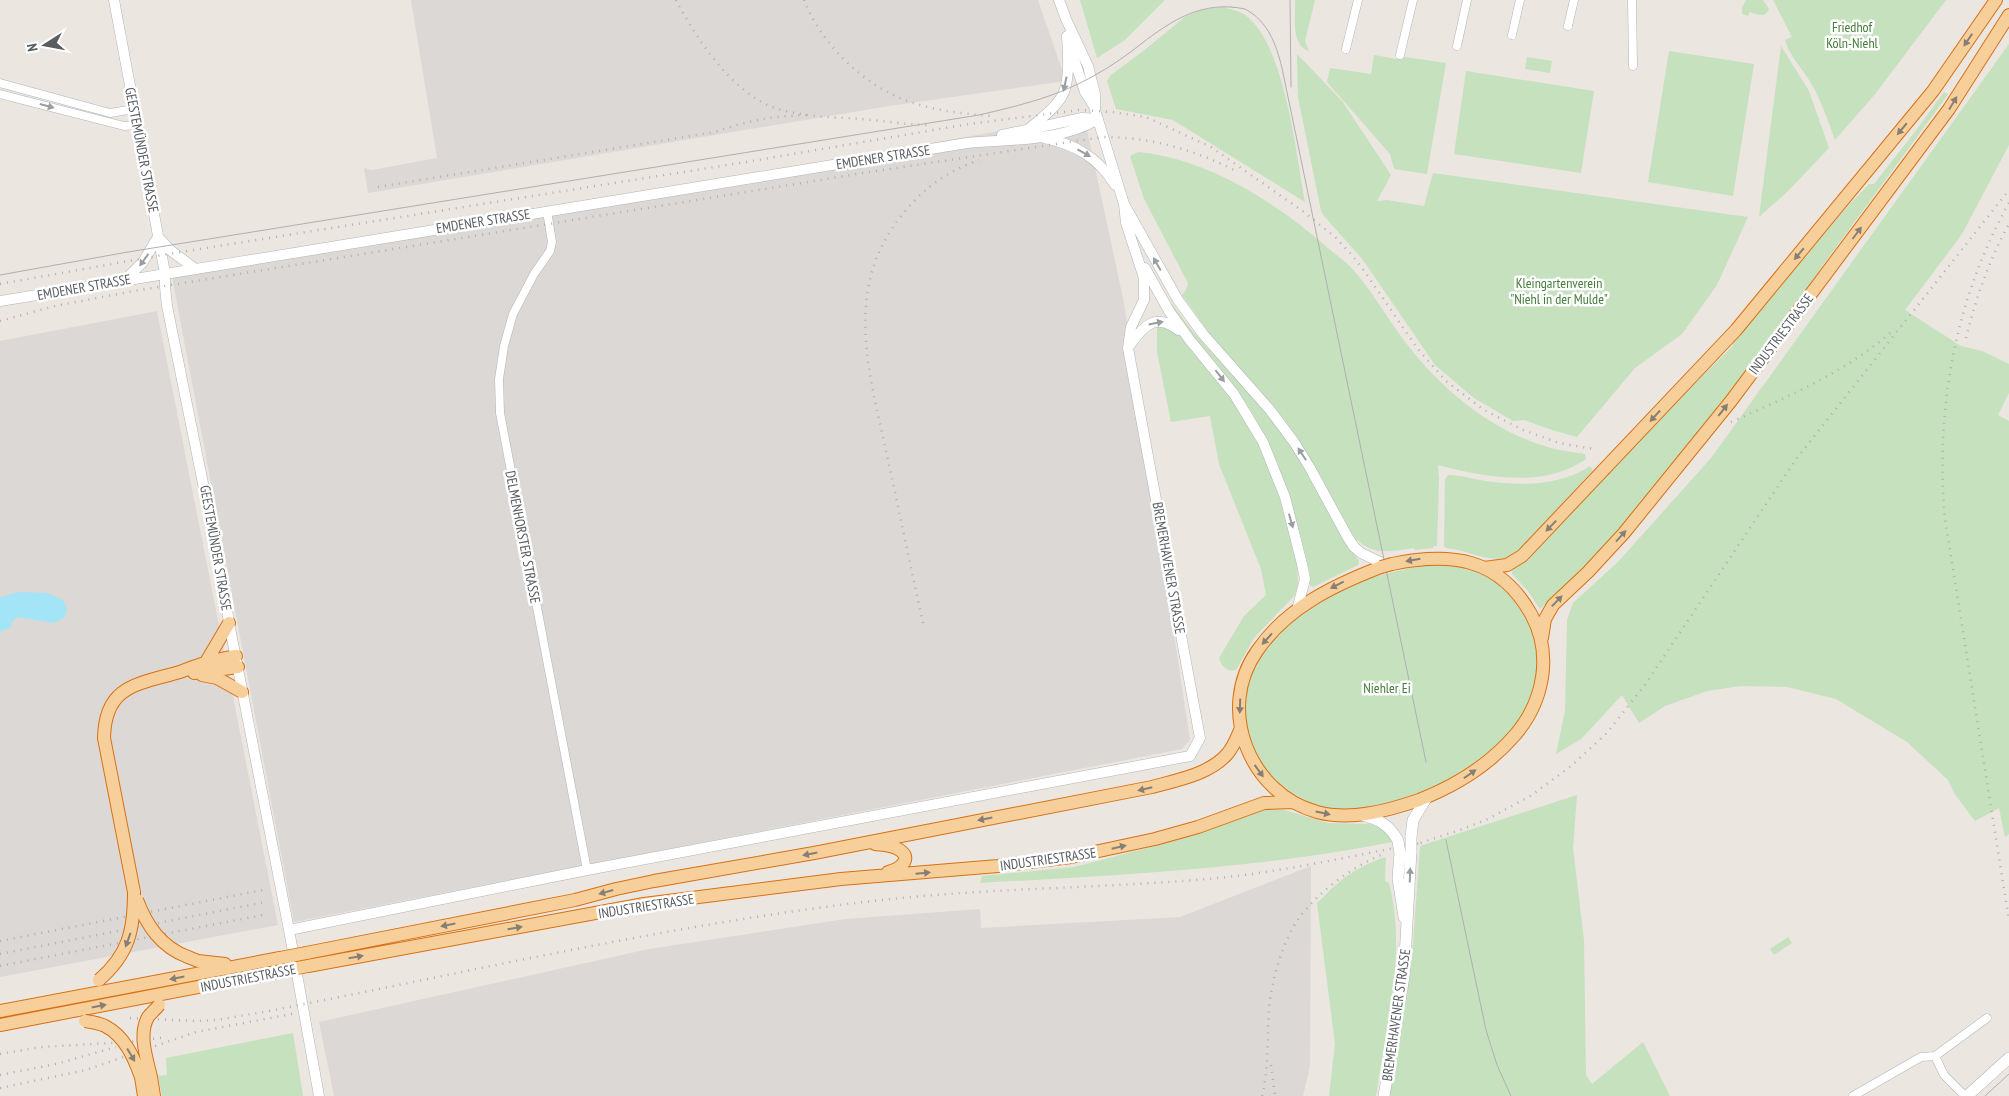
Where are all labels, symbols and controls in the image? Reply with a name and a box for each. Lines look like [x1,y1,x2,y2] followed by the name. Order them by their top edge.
[1826,18,1879,52] park label: Friedhof Köln-Niehl
[20,20,70,70] north arrow
[1963,33,1973,47] one-way arrow
[23,42,42,53] text: N
[1061,77,1069,92] one-way arrow
[121,86,163,214] street label: GEESTEMÜNDER STRASSE
[1949,96,1958,109] one-way arrow
[40,103,55,111] one-way arrow
[1897,122,1908,135] one-way arrow
[835,141,931,173] street label: EMDENER STRASSE
[1077,149,1092,157] one-way arrow
[435,205,531,237] street label: EMDENER STRASSE
[1851,227,1862,240] one-way arrow
[1793,247,1804,260] one-way arrow
[139,253,149,266] one-way arrow
[1153,257,1162,270] one-way arrow
[36,270,132,304] street label: EMDENER STRASSE
[1510,274,1608,308] park label: Kleingartenverein "Niehl in der Mulde"
[1745,290,1817,378] street label: INDUSTRIESTRASSE
[1148,319,1164,327] one-way arrow
[1215,369,1226,382] one-way arrow
[1718,404,1729,417] one-way arrow
[1649,410,1661,422] one-way arrow
[1297,448,1306,461] one-way arrow
[501,469,545,605] street label: DELMENHORSTER STRASSE
[196,484,236,612] street label: GEESTEMÜNDER STRASSE
[1149,501,1189,635] street label: BREMERHAVENER STRASSE
[1288,513,1296,528] one-way arrow
[1545,520,1557,532] one-way arrow
[1615,530,1627,542] one-way arrow
[1404,557,1420,565] one-way arrow
[1330,581,1344,589] one-way arrow
[1551,596,1563,608] one-way arrow
[1261,632,1273,644] one-way arrow
[1363,679,1411,697] park label: Niehler Ei
[1235,698,1243,714] one-way arrow
[1254,764,1264,778] one-way arrow
[1463,769,1476,779] one-way arrow
[1137,785,1152,793] one-way arrow
[1316,809,1332,817] one-way arrow
[977,816,993,824] one-way arrow
[999,843,1097,875] street label: INDUSTRIESTRASSE
[1111,843,1126,851] one-way arrow
[801,850,817,858] one-way arrow
[1407,866,1415,882] one-way arrow
[915,868,931,876] one-way arrow
[599,888,614,896] one-way arrow
[597,890,695,922] street label: INDUSTRIESTRASSE
[439,922,455,930] one-way arrow
[508,924,524,932] one-way arrow
[124,932,131,947] one-way arrow
[1378,948,1414,1082] street label: BREMERHAVENER STRASSE
[348,953,364,961] one-way arrow
[199,960,297,996] street label: INDUSTRIESTRASSE
[169,974,185,982] one-way arrow
[92,1002,108,1010] one-way arrow
[127,1048,136,1061] one-way arrow

